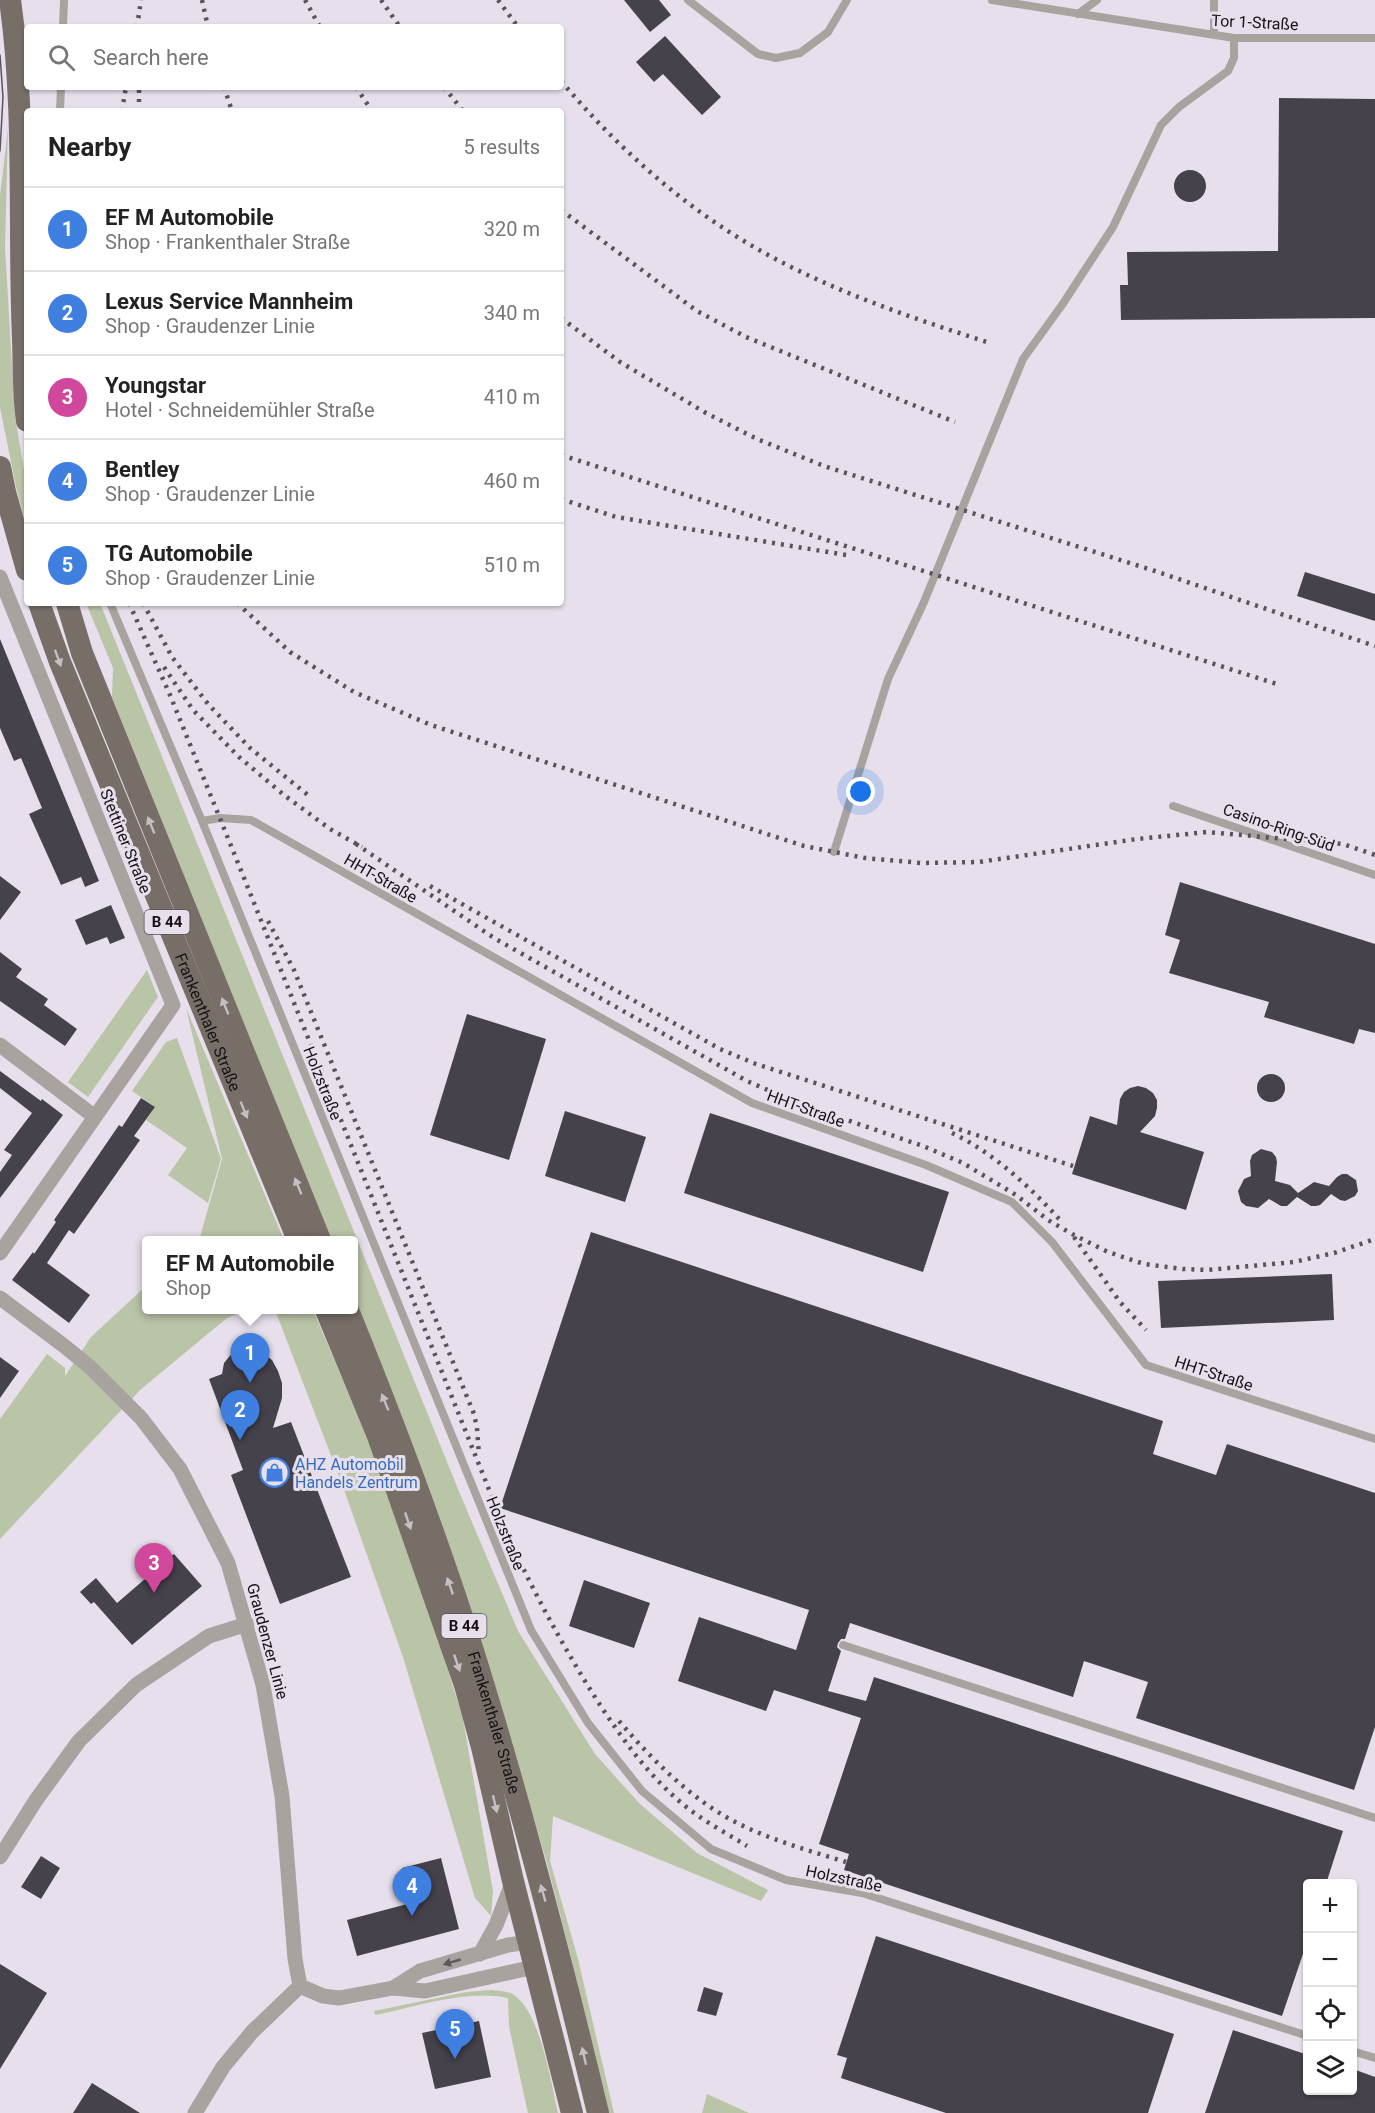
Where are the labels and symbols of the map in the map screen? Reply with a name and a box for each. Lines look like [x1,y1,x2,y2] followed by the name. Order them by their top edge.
[1211,11,1299,34] street label: Tor 1-Straße
[54,649,64,667] one-way arrow
[846,777,875,806] your location
[96,786,155,896] street label: Stettiner Straße
[1220,799,1337,855] street label: Casino-Ring-Süd
[146,816,156,834] one-way arrow
[341,850,421,907] street label: HHT-Straße
[144,910,190,934] road number: B 44
[171,950,245,1094] street label: Frankenthaler Straße
[220,996,230,1014] one-way arrow
[299,1044,346,1123] street label: Holzstraße
[764,1086,847,1131] street label: HHT-Straße
[239,1102,249,1120] one-way arrow
[293,1177,303,1195] one-way arrow
[230,1334,270,1383] pin: 1
[1172,1352,1255,1395] street label: HHT-Straße
[220,1390,260,1440] pin: 2
[380,1393,389,1411] one-way arrow
[295,1455,418,1492] place label: AHZ Automobil Handels Zentrum
[258,1457,290,1489] shop icon: AHZ Automobil Handels Zentrum
[482,1494,529,1573] street label: Holzstraße
[404,1512,414,1530] one-way arrow
[134,1544,174,1593] pin: 3
[445,1577,455,1595] one-way arrow
[243,1581,292,1701] street label: Graudenzer Linie
[442,1614,486,1638] road number: B 44
[464,1649,524,1796] street label: Frankenthaler Straße
[453,1654,463,1672] one-way arrow
[491,1794,501,1813] one-way arrow
[804,1861,884,1896] street label: Holzstraße
[392,1866,432,1916] pin: 4
[538,1884,548,1902] one-way arrow
[443,1958,461,1967] one-way arrow
[436,2010,474,2059] pin: 5
[579,2047,589,2065] one-way arrow

